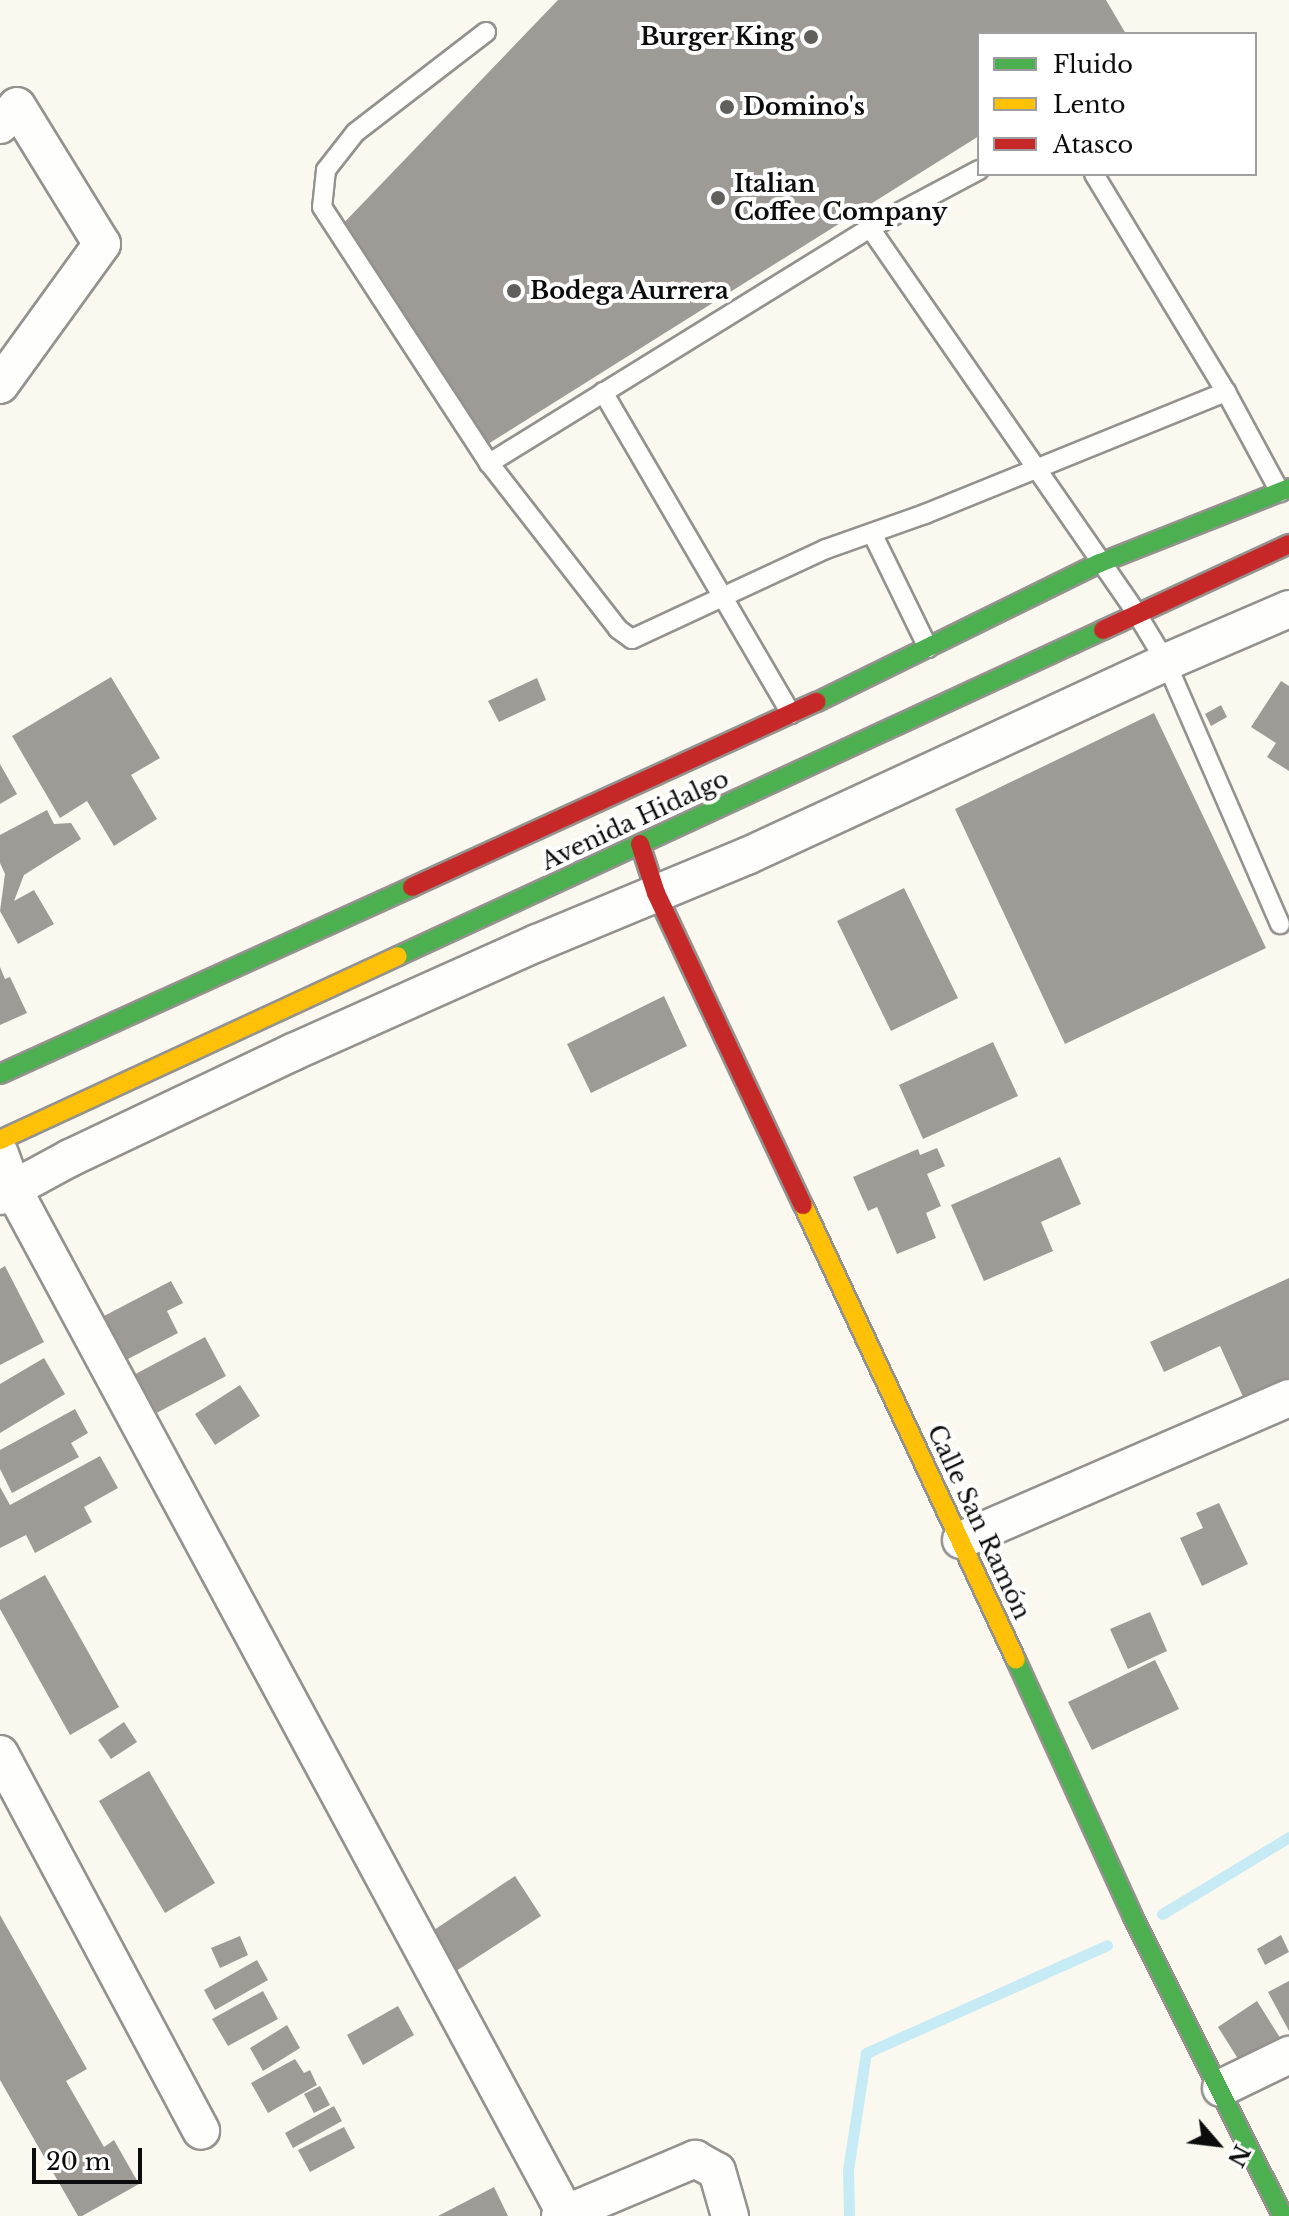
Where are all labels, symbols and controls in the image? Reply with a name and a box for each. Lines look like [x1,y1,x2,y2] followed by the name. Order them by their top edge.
[640,23,795,51] place label: Burger King
[802,28,820,46] marker: Burger King
[977,32,1257,176] legend
[1053,50,1133,79] text: Fluido
[1053,90,1126,119] text: Lento
[743,93,865,121] place label: Domino's
[718,98,736,116] marker: Domino's
[1053,130,1133,159] text: Atasco
[734,170,947,226] place label: Italian Coffee Company
[709,189,727,207] marker: Italian Coffee Company
[530,277,730,305] place label: Bodega Aurrera
[505,282,523,300] marker: Bodega Aurrera
[537,764,733,876] street label: Avenida Hidalgo
[921,1420,1037,1624] street label: Calle San Ramón
[1177,2104,1257,2184] north arrow
[36,2132,146,2182] scale bar
[1222,2140,1255,2171] text: N
[46,2147,111,2176] text: 20 m

